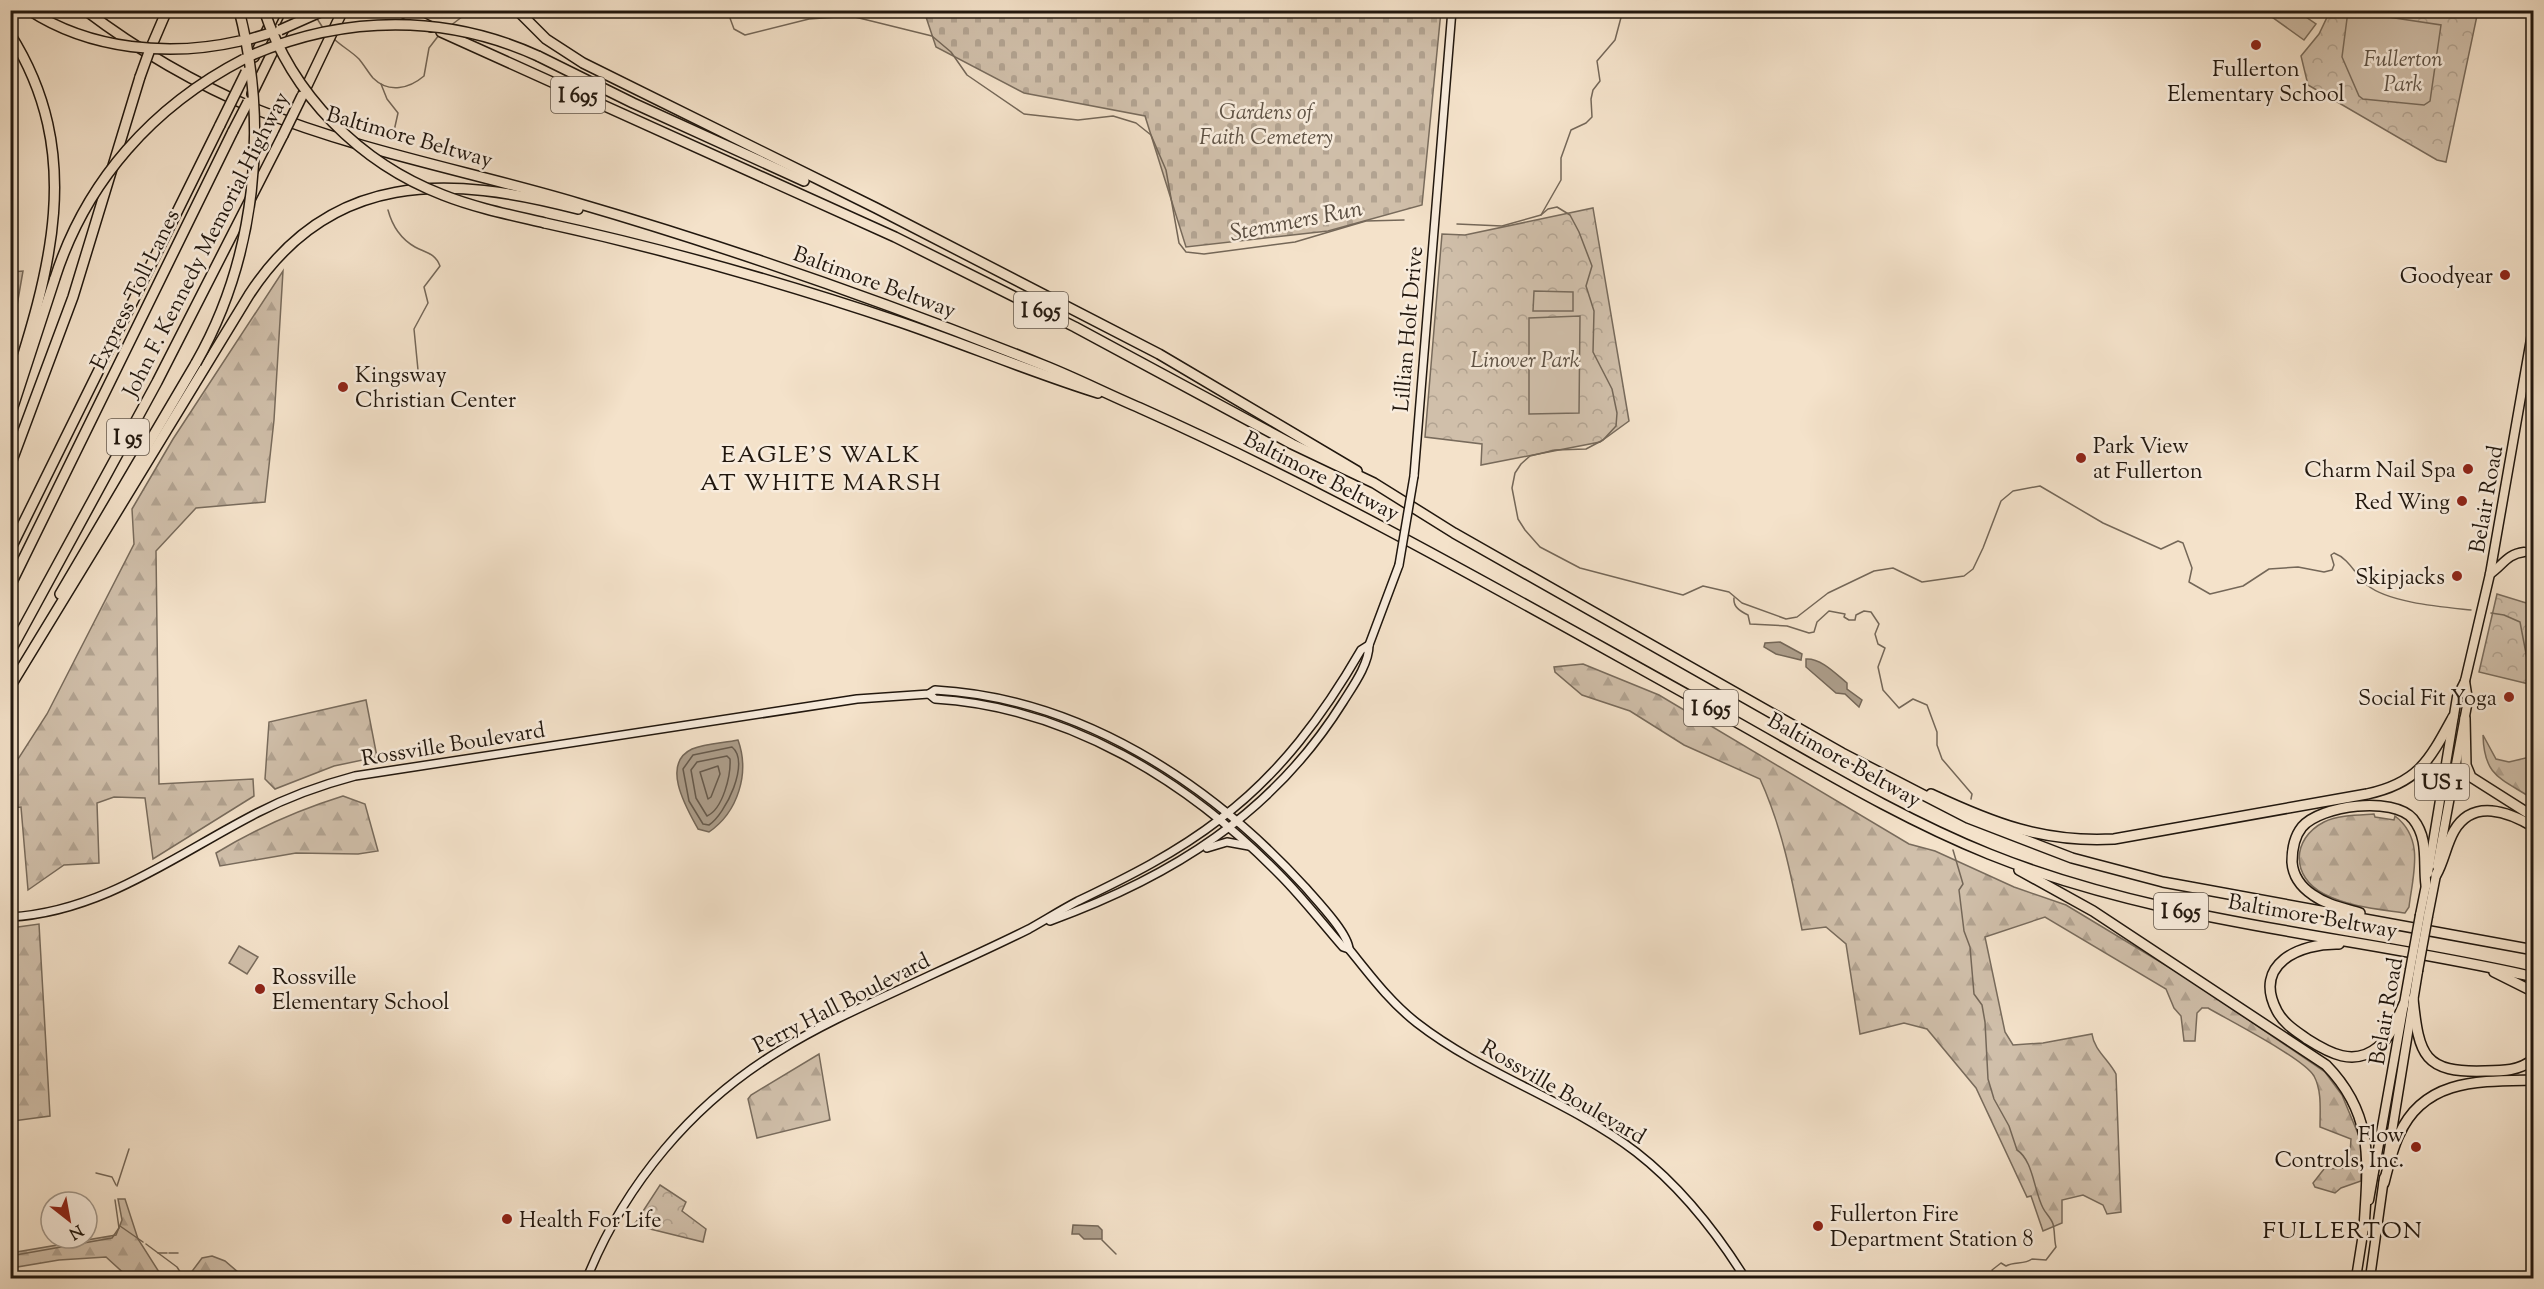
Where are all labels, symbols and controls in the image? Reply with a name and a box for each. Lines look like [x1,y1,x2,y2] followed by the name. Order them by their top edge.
[2249,38,2263,52] marker: Fullerton Elementary School
[2363,45,2443,102] park label: Fullerton Park
[2167,55,2345,112] place label: Fullerton Elementary School
[551,77,605,113] road number: I 695
[116,87,299,405] street label: John F. Kennedy Memorial Highway
[1199,98,1333,155] park label: Gardens of Faith Cemetery
[322,100,496,178] street label: Baltimore Beltway
[1227,192,1366,251] water label: Stemmers Run
[84,205,190,376] street label: Express Toll Lanes
[788,239,960,328] street label: Baltimore Beltway
[1387,245,1433,413] street label: Lillian Holt Drive
[2400,262,2493,294] place label: Goodyear
[2498,268,2512,282] marker: Goodyear
[1014,292,1068,328] road number: I 695
[1470,346,1580,378] park label: Linover Park
[355,361,516,418] place label: Kingsway Christian Center
[336,380,350,394] marker: Kingsway Christian Center
[107,419,149,455] road number: I 95
[1237,424,1404,531] street label: Baltimore Beltway
[2093,432,2203,489] place label: Park View at Fullerton
[700,439,942,501] district label: EAGLE'S WALK AT WHITE MARSH
[2463,443,2513,556] street label: Belair Road
[2074,451,2088,465] marker: Park View at Fullerton
[2304,456,2456,488] place label: Charm Nail Spa
[2461,462,2475,476] marker: Charm Nail Spa
[2355,488,2450,520] place label: Red Wing
[2455,494,2469,508] marker: Red Wing
[2355,563,2445,595] place label: Skipjacks
[2450,569,2464,583] marker: Skipjacks
[2358,684,2497,716] place label: Social Fit Yoga
[1684,690,1738,726] road number: I 695
[2502,690,2516,704] marker: Social Fit Yoga
[1761,706,1926,817] street label: Baltimore Beltway
[359,716,548,776] street label: Rossville Boulevard
[2415,764,2469,800] road number: US 1
[2225,887,2400,949] street label: Baltimore Beltway
[2154,893,2208,929] road number: I 695
[748,946,936,1063] street label: Perry Hall Boulevard
[2363,955,2413,1068] street label: Belair Road
[272,963,449,1020] place label: Rossville Elementary School
[253,982,267,996] marker: Rossville Elementary School
[1474,1033,1651,1154] street label: Rossville Boulevard
[2275,1121,2405,1178] place label: Flow Controls, Inc.
[2409,1140,2423,1154] marker: Flow Controls, Inc.
[39,1190,99,1250] north arrow
[1830,1200,2033,1257] place label: Fullerton Fire Department Station 8
[519,1206,662,1238] place label: Health For Life
[500,1212,514,1226] marker: Health For Life
[2262,1215,2424,1249] district label: FULLERTON
[64,1218,87,1244] text: N
[1811,1219,1825,1233] marker: Fullerton Fire Department Station 8

